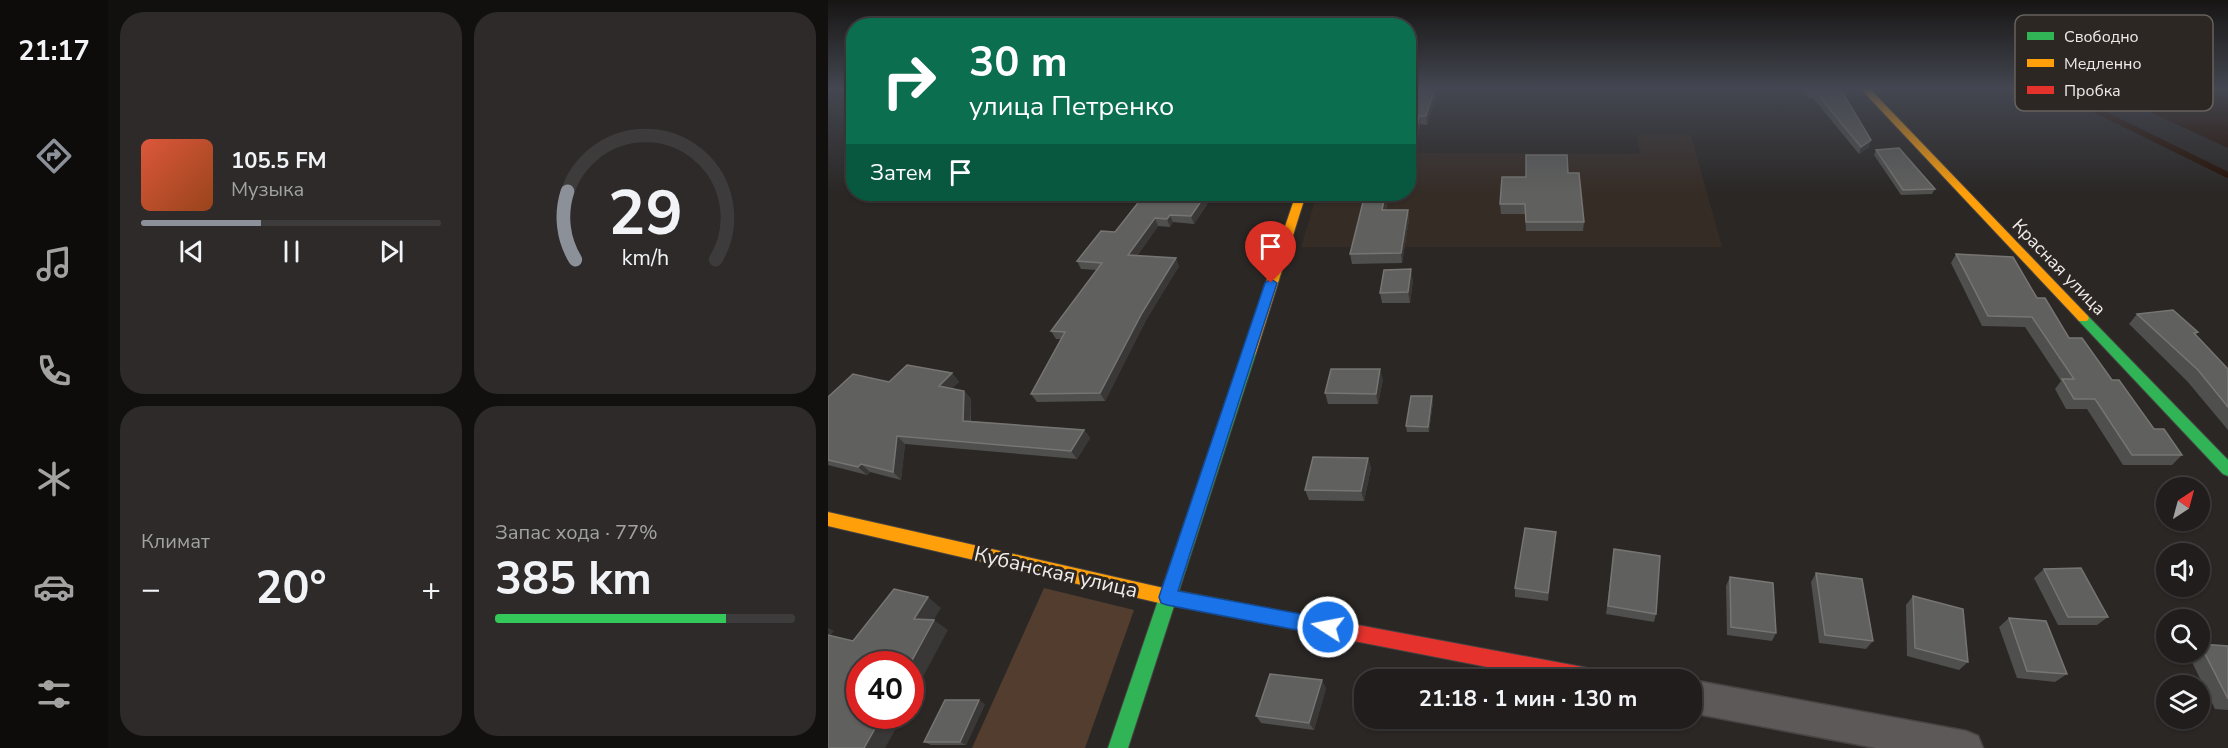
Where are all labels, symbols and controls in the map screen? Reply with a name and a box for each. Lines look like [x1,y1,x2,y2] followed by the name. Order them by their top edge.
[2015,15,2213,111] legend
[2064,26,2139,48] text: Свободно
[18,33,90,70] text: 21:17
[969,34,1068,91] text: 30 m
[870,42,948,120] icon: right
[2064,53,2142,75] text: Медленно
[2064,80,2121,102] text: Пробка
[969,88,1174,125] text: улица Петренко
[33,135,75,177] icon: directions
[231,146,327,176] text: 105.5 FM
[944,156,977,189] icon: arrive
[870,158,932,188] text: Затем
[608,171,682,256] text: 29
[231,176,304,203] text: Музыка
[2007,214,2111,320] street label: Красная улица
[1245,221,1296,283] pin
[1254,230,1287,263] icon: arrive
[175,235,208,268] icon: previous
[275,235,308,268] icon: pause
[375,235,408,268] icon: next
[33,243,75,285] icon: music
[621,244,669,274] text: km/h
[33,350,75,392] icon: phone
[33,458,75,500] icon: climate
[2156,477,2210,531] north arrow
[2156,477,2210,729] map controls
[495,519,658,546] text: Запас хода · 77%
[141,528,210,555] text: Климат
[971,540,1141,604] street label: Кубанская улица
[2156,543,2210,597] button: sound
[495,549,652,610] text: 385 km
[255,558,327,619] text: 20°
[33,566,75,608] icon: car
[141,567,161,612] text: −
[421,567,441,612] text: +
[1296,595,1360,659] position arrow
[2156,609,2210,663] button: search
[846,651,924,729] speed limit sign: 40
[33,673,75,715] icon: filters
[2156,675,2210,729] button: layers
[1419,684,1637,714] text: 21:18 · 1 мин · 130 m

